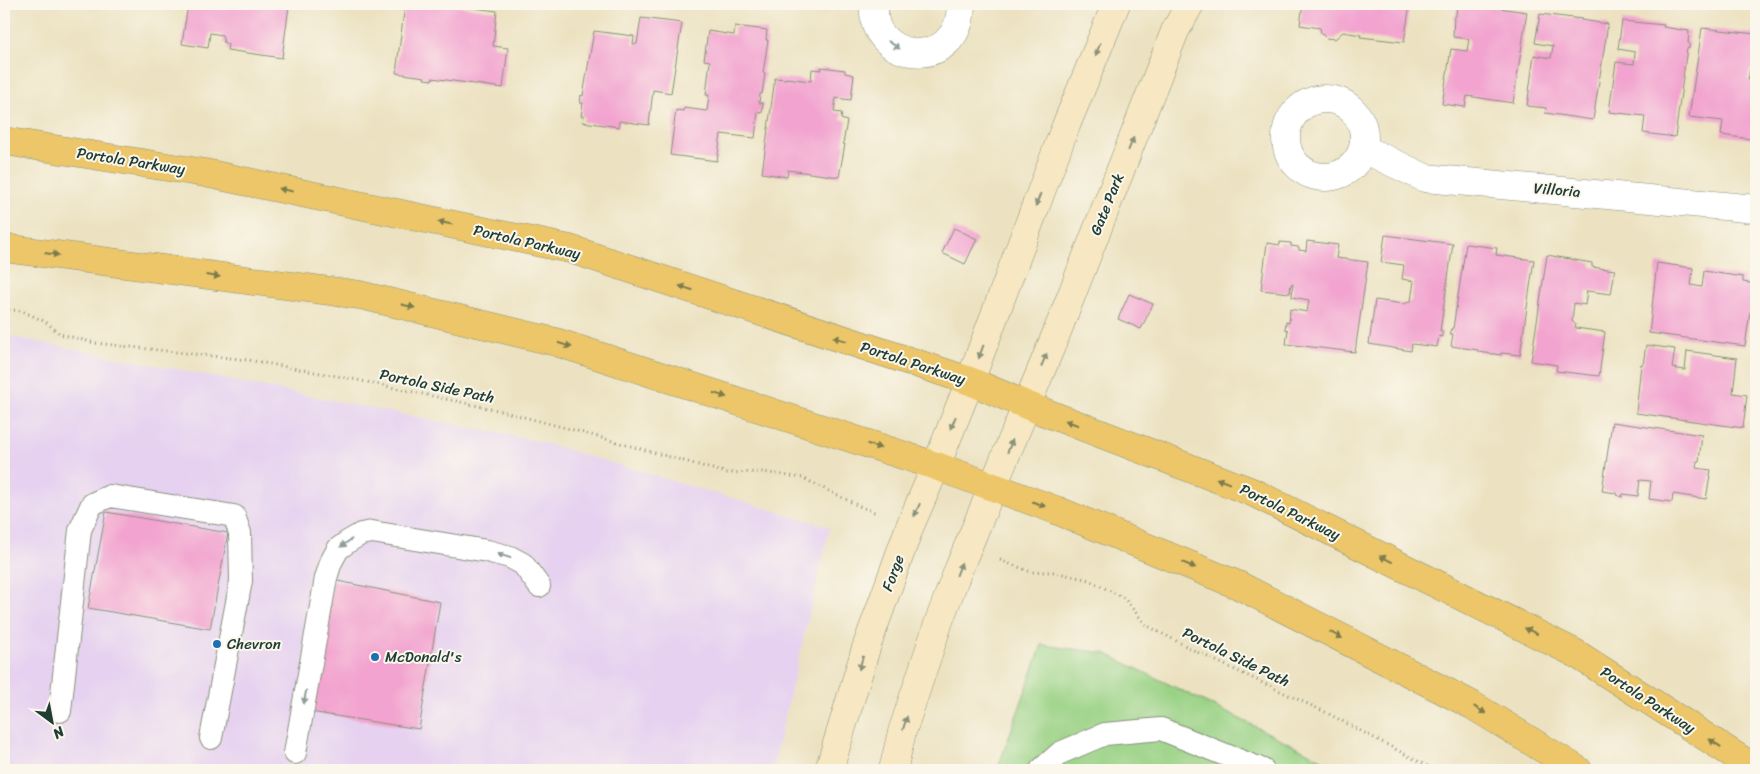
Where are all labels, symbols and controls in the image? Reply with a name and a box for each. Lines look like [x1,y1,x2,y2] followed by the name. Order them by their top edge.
[888,40,901,50] one-way arrow
[1093,42,1101,56] one-way arrow
[1127,137,1135,151] one-way arrow
[75,140,187,182] street label: Portola Parkway
[1083,169,1131,239] street label: Gate Park
[1532,175,1582,205] street label: Villoria
[278,186,293,194] one-way arrow
[1034,193,1042,208] one-way arrow
[471,217,583,267] street label: Portola Parkway
[437,219,453,227] one-way arrow
[44,251,60,259] one-way arrow
[206,272,222,280] one-way arrow
[678,284,693,292] one-way arrow
[400,302,415,310] one-way arrow
[833,334,848,342] one-way arrow
[857,334,969,392] street label: Portola Parkway
[558,342,573,349] one-way arrow
[977,345,985,360] one-way arrow
[1041,353,1049,367] one-way arrow
[377,361,497,411] street label: Portola Side Path
[713,392,728,400] one-way arrow
[949,416,956,431] one-way arrow
[1064,419,1079,427] one-way arrow
[1006,439,1014,453] one-way arrow
[867,442,882,450] one-way arrow
[1235,476,1345,548] street label: Portola Parkway
[1216,477,1231,485] one-way arrow
[1032,500,1047,508] one-way arrow
[912,503,920,517] one-way arrow
[340,538,353,548] one-way arrow
[496,551,511,559] one-way arrow
[874,551,912,595] street label: Forge
[1378,555,1393,563] one-way arrow
[955,562,963,577] one-way arrow
[1182,562,1196,570] one-way arrow
[1178,620,1294,694] street label: Portola Side Path
[1524,627,1538,635] one-way arrow
[227,631,281,657] place label: Chevron
[1329,631,1343,639] one-way arrow
[211,638,223,650] marker: Chevron
[385,644,462,670] place label: McDonald's
[369,651,381,663] marker: McDonald's
[857,655,865,670] one-way arrow
[1595,659,1701,741] street label: Portola Parkway
[301,690,309,706] one-way arrow
[28,696,78,746] north arrow
[1473,706,1486,715] one-way arrow
[902,715,910,730] one-way arrow
[48,719,70,746] text: N
[1709,738,1722,747] one-way arrow

